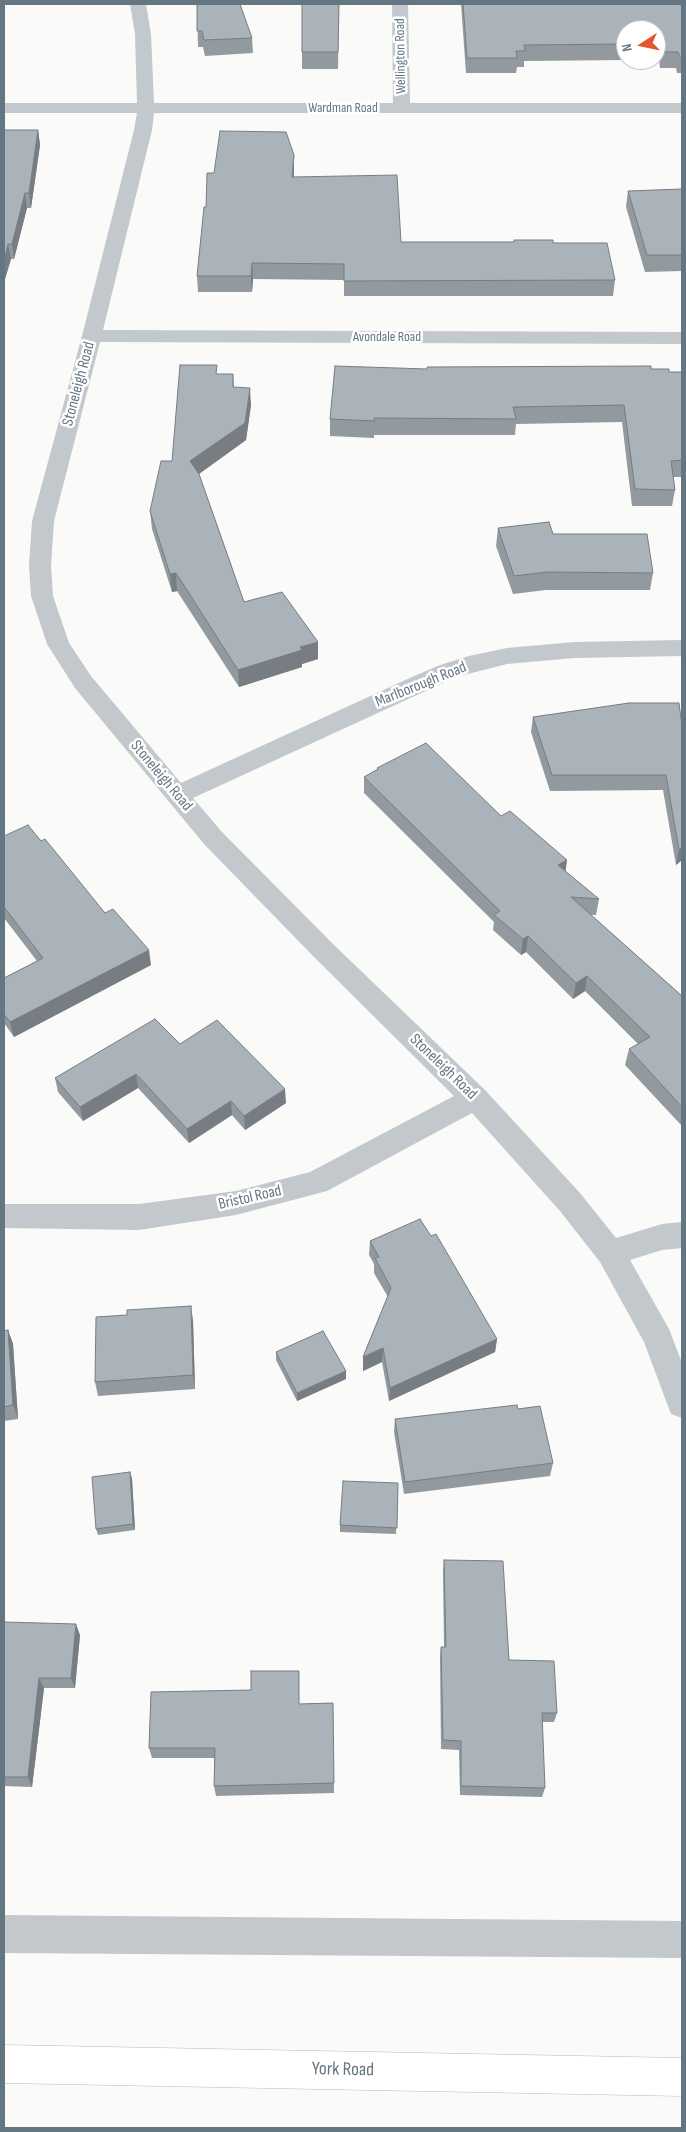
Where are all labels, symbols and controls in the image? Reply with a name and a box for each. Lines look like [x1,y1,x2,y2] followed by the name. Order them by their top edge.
[392,18,410,94] street label: Wellington Road
[616,20,666,70] north arrow
[618,42,636,53] text: N
[308,100,378,116] street label: Wardman Road
[353,329,421,345] street label: Avondale Road
[59,340,99,428] street label: Stoneleigh Road
[373,658,469,712] street label: Marlborough Road
[126,737,196,815] street label: Stoneleigh Road
[405,1030,481,1104] street label: Stoneleigh Road
[217,1181,283,1215] street label: Bristol Road
[312,2058,374,2082] street label: York Road

